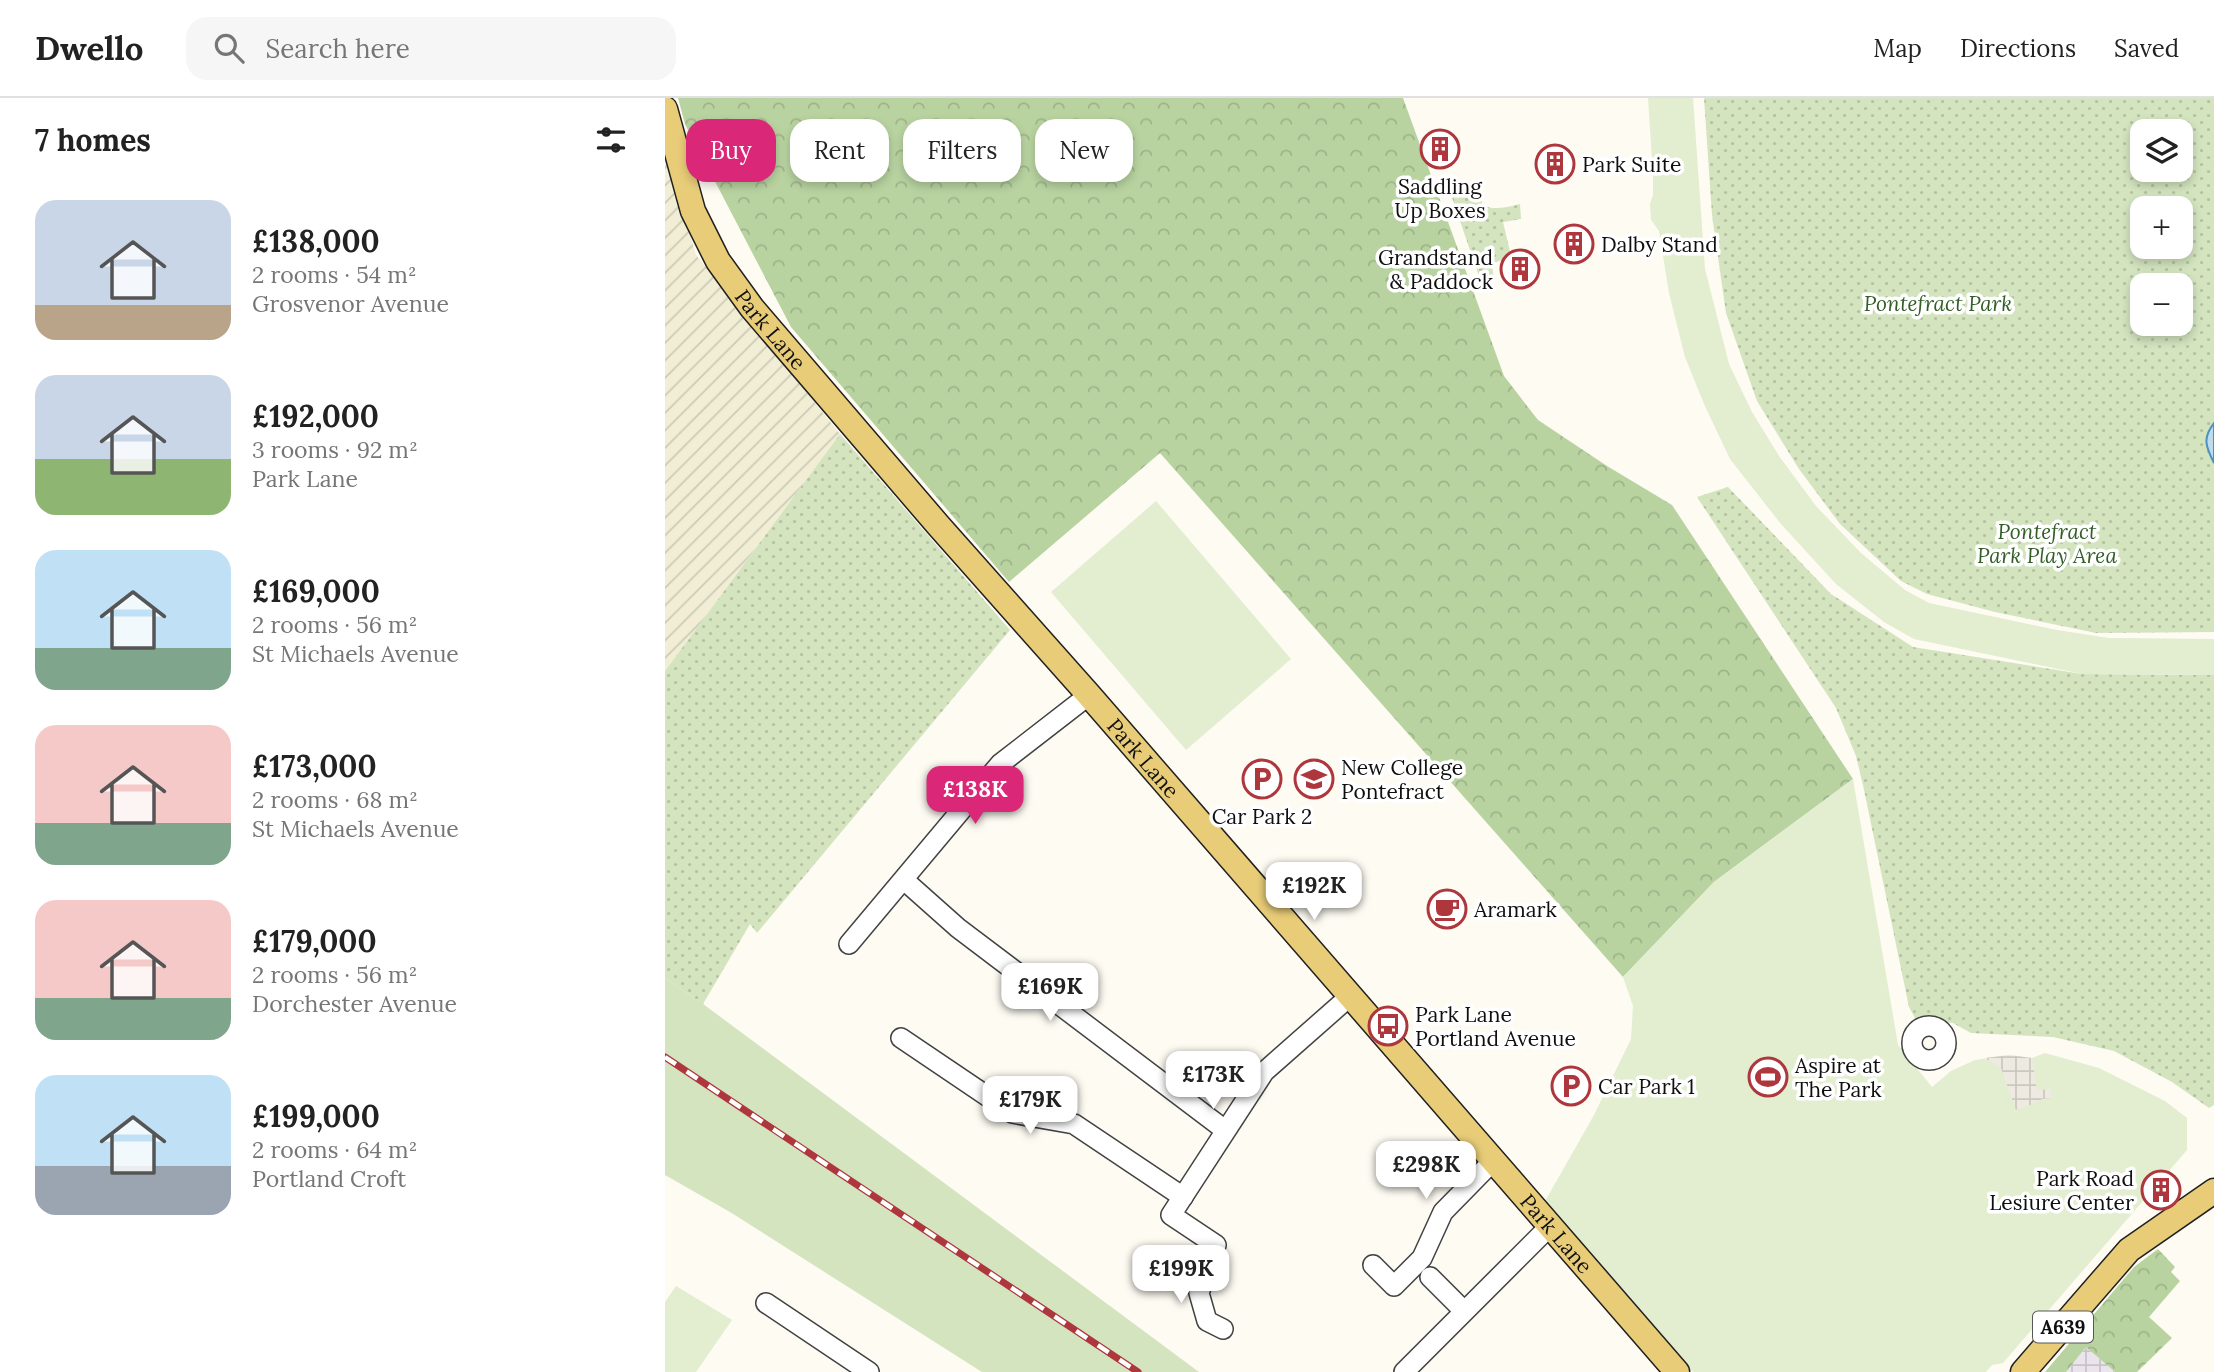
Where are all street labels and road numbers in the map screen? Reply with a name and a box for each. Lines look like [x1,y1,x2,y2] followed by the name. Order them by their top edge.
[729,284,812,375] street label: Park Lane
[1102,712,1185,803] street label: Park Lane
[1515,1188,1599,1279] street label: Park Lane
[2033,1312,2093,1343] road number: A639

